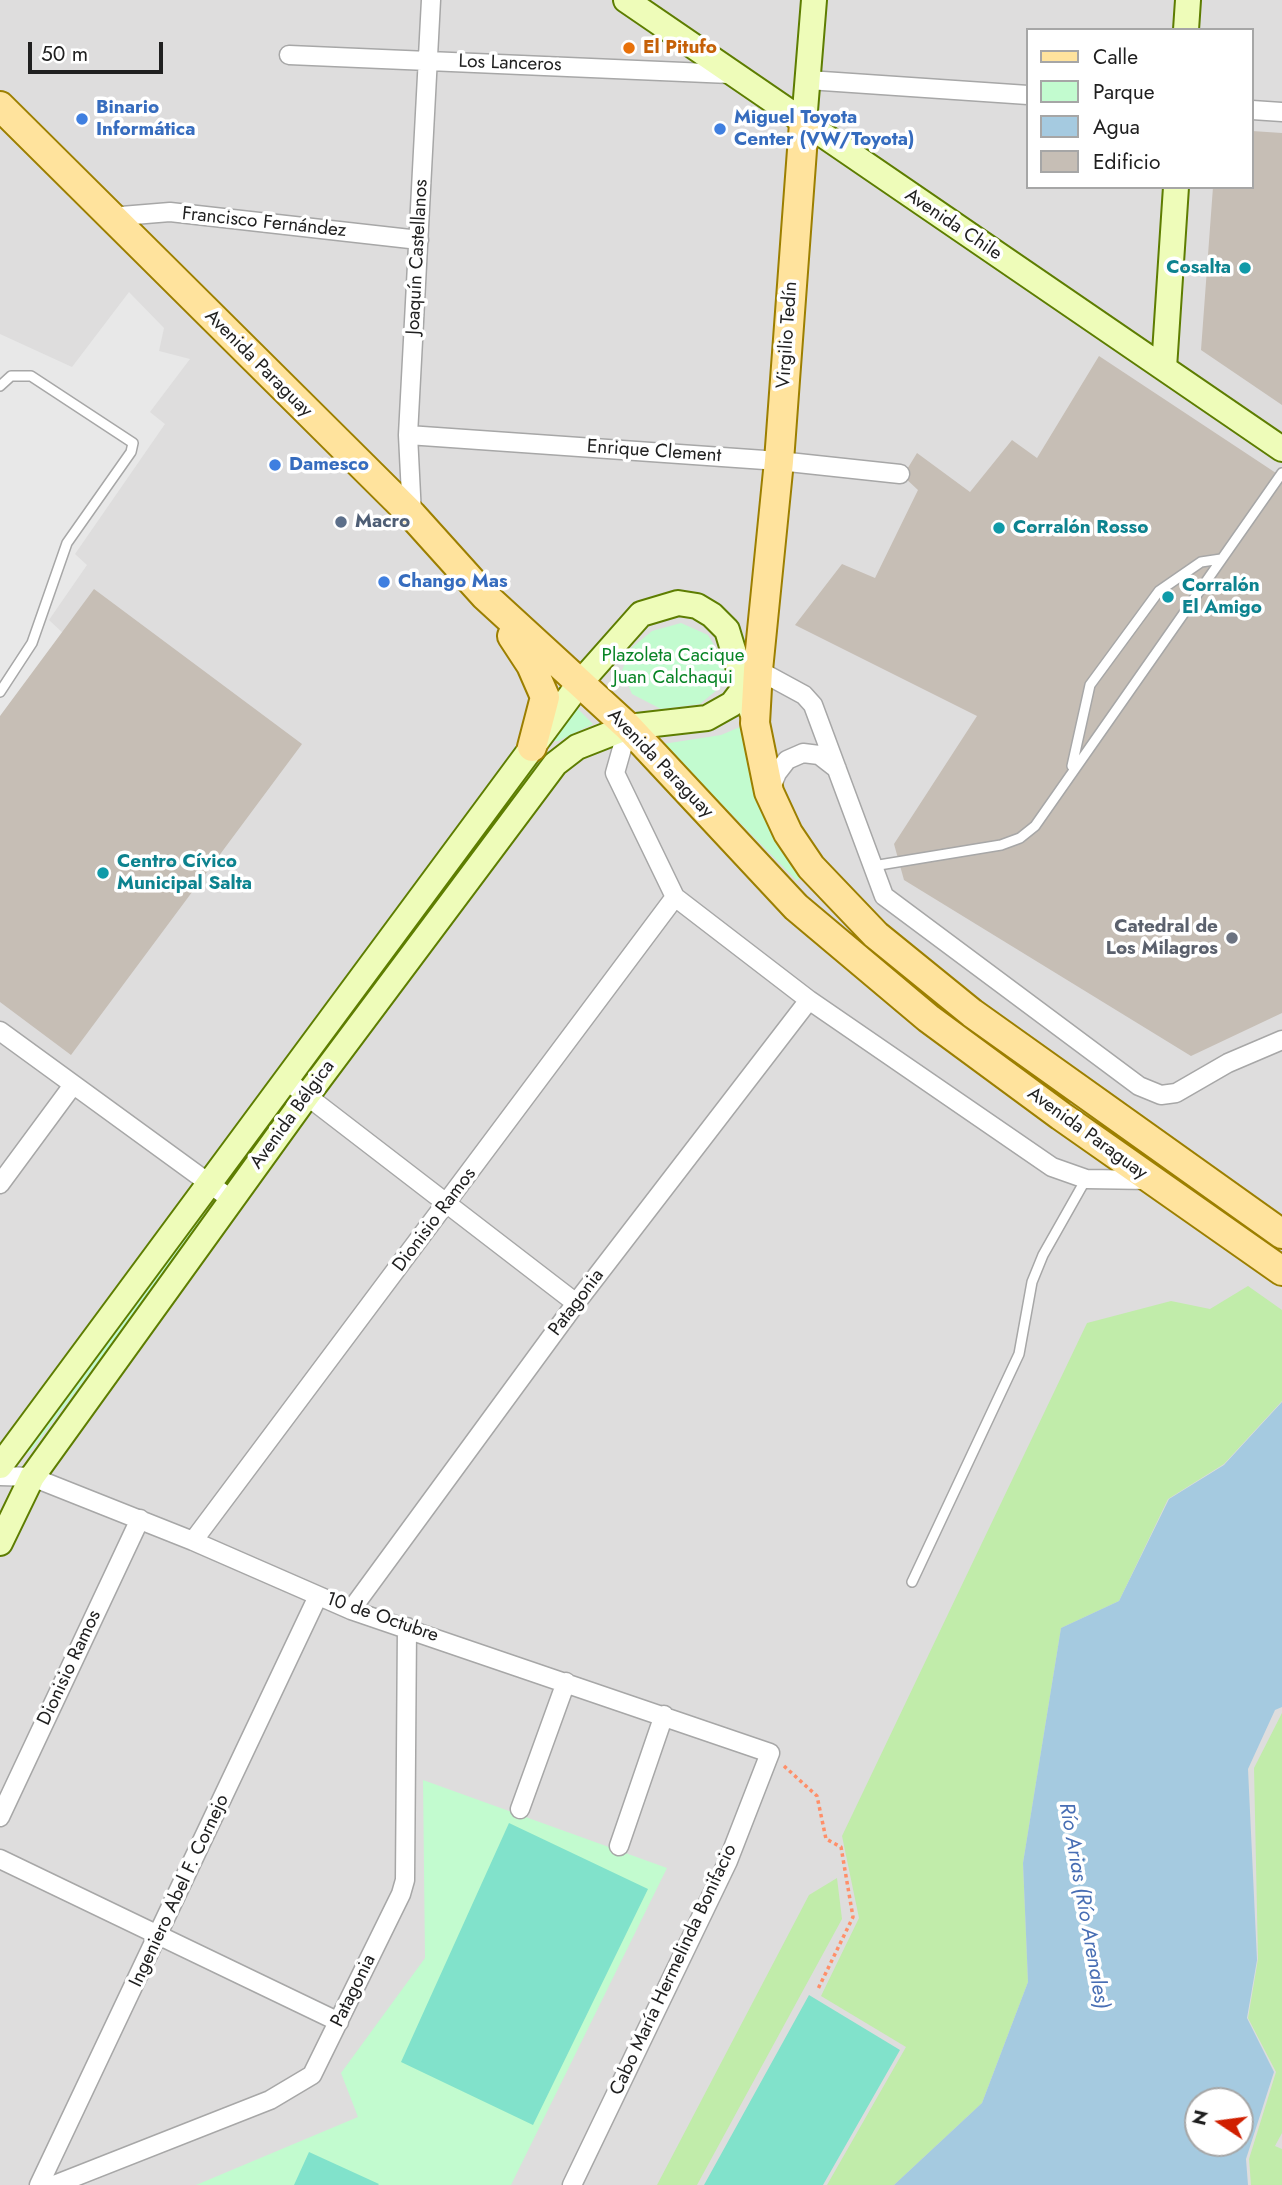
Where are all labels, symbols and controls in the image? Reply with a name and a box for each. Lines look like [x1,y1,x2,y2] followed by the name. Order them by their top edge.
[32,28,166,72] scale bar
[1026,28,1254,189] legend
[643,37,717,59] place label: El Pitufo
[41,39,88,69] text: 50 m
[621,40,637,56] marker: El Pitufo
[1093,42,1138,72] text: Calle
[458,51,562,77] street label: Los Lanceros
[1093,77,1155,107] text: Parque
[96,97,195,141] place label: Binario Informática
[734,107,914,151] place label: Miguel Toyota Center (VW/Toyota)
[74,111,90,127] marker: Binario Informática
[1093,112,1140,142] text: Agua
[712,121,728,137] marker: Miguel Toyota Center (VW/Toyota)
[1093,147,1160,177] text: Edificio
[403,179,433,335] street label: Joaquín Castellanos
[900,184,1006,266] street label: Avenida Chile
[181,203,347,243] street label: Francisco Fernández
[1166,257,1231,279] place label: Cosalta
[1237,260,1253,276] marker: Cosalta
[773,281,803,389] street label: Virgilio Tedín
[199,305,317,423] street label: Avenida Paraguay
[586,436,722,468] street label: Enrique Clement
[289,454,369,476] place label: Damesco
[267,457,283,473] marker: Damesco
[355,511,410,533] place label: Macro
[333,514,349,530] marker: Macro
[1013,517,1148,539] place label: Corralón Rosso
[991,520,1007,536] marker: Corralón Rosso
[398,571,508,593] place label: Chango Mas
[376,574,392,590] marker: Chango Mas
[1182,575,1262,619] place label: Corralón El Amigo
[1160,589,1176,605] marker: Corralón El Amigo
[601,645,745,689] park label: Plazoleta Cacique Juan Calchaqui
[602,705,718,823] street label: Avenida Paraguay
[117,851,252,895] place label: Centro Cívico Municipal Salta
[95,865,111,881] marker: Centro Cívico Municipal Salta
[1106,916,1218,960] place label: Catedral de Los Milagros
[1224,930,1240,946] marker: Catedral de Los Milagros
[246,1056,340,1174] street label: Avenida Bélgica
[1023,1083,1151,1185] street label: Avenida Paraguay
[388,1163,482,1277] street label: Dionisio Ramos
[544,1265,610,1341] street label: Patagonia
[323,1588,441,1648] street label: 10 de Octubre
[33,1607,107,1729] street label: Dionisio Ramos
[125,1791,235,1991] street label: Ingeniero Abel F. Cornejo
[1052,1801,1114,2011] water label: Río Arias (Río Arenales)
[606,1841,742,2099] street label: Cabo María Hermelinda Bonifacio
[327,1951,381,2031] street label: Patagonia
[1184,2087,1254,2157] north arrow
[1185,2107,1215,2128] text: N

